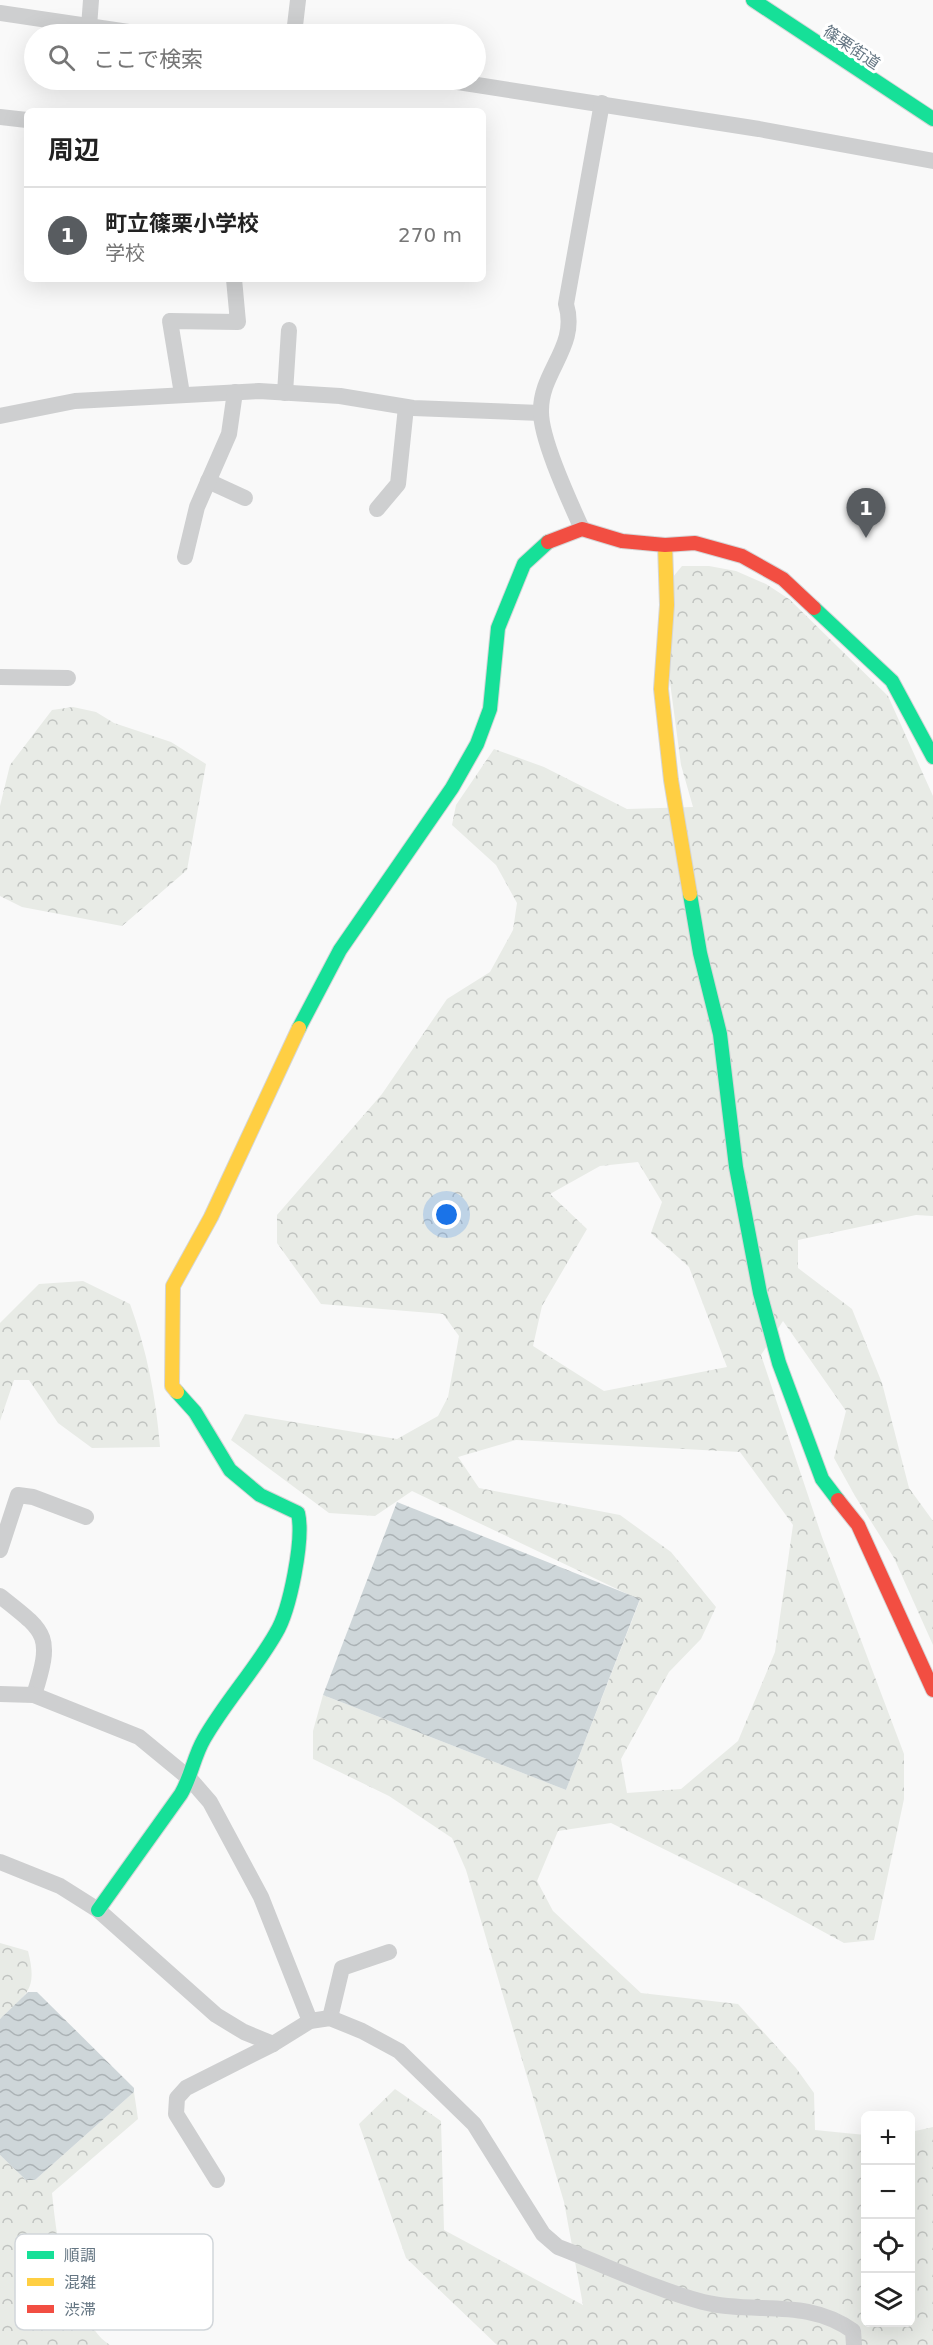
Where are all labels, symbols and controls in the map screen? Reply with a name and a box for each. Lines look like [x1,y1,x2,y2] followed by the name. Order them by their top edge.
[820,22,884,73] street label: 篠栗街道
[24,24,486,90] search box
[45,41,78,74] icon: search
[93,47,203,72] text: ここで検索
[48,135,100,165] text: 周辺
[105,211,259,236] text: 町立篠栗小学校
[61,223,74,247] text: 1
[398,223,462,247] text: 270 m
[105,241,145,265] text: 学校
[846,488,886,538] pin: 1
[432,1200,461,1229] your location
[861,2111,915,2327] map controls
[861,2111,915,2165] button: +
[861,2165,915,2219] button: −
[861,2219,915,2273] button: locate
[15,2234,213,2330] legend
[64,2246,96,2265] text: 順調
[64,2273,96,2292] text: 混雑
[861,2273,915,2327] button: layers
[64,2300,96,2319] text: 渋滞

